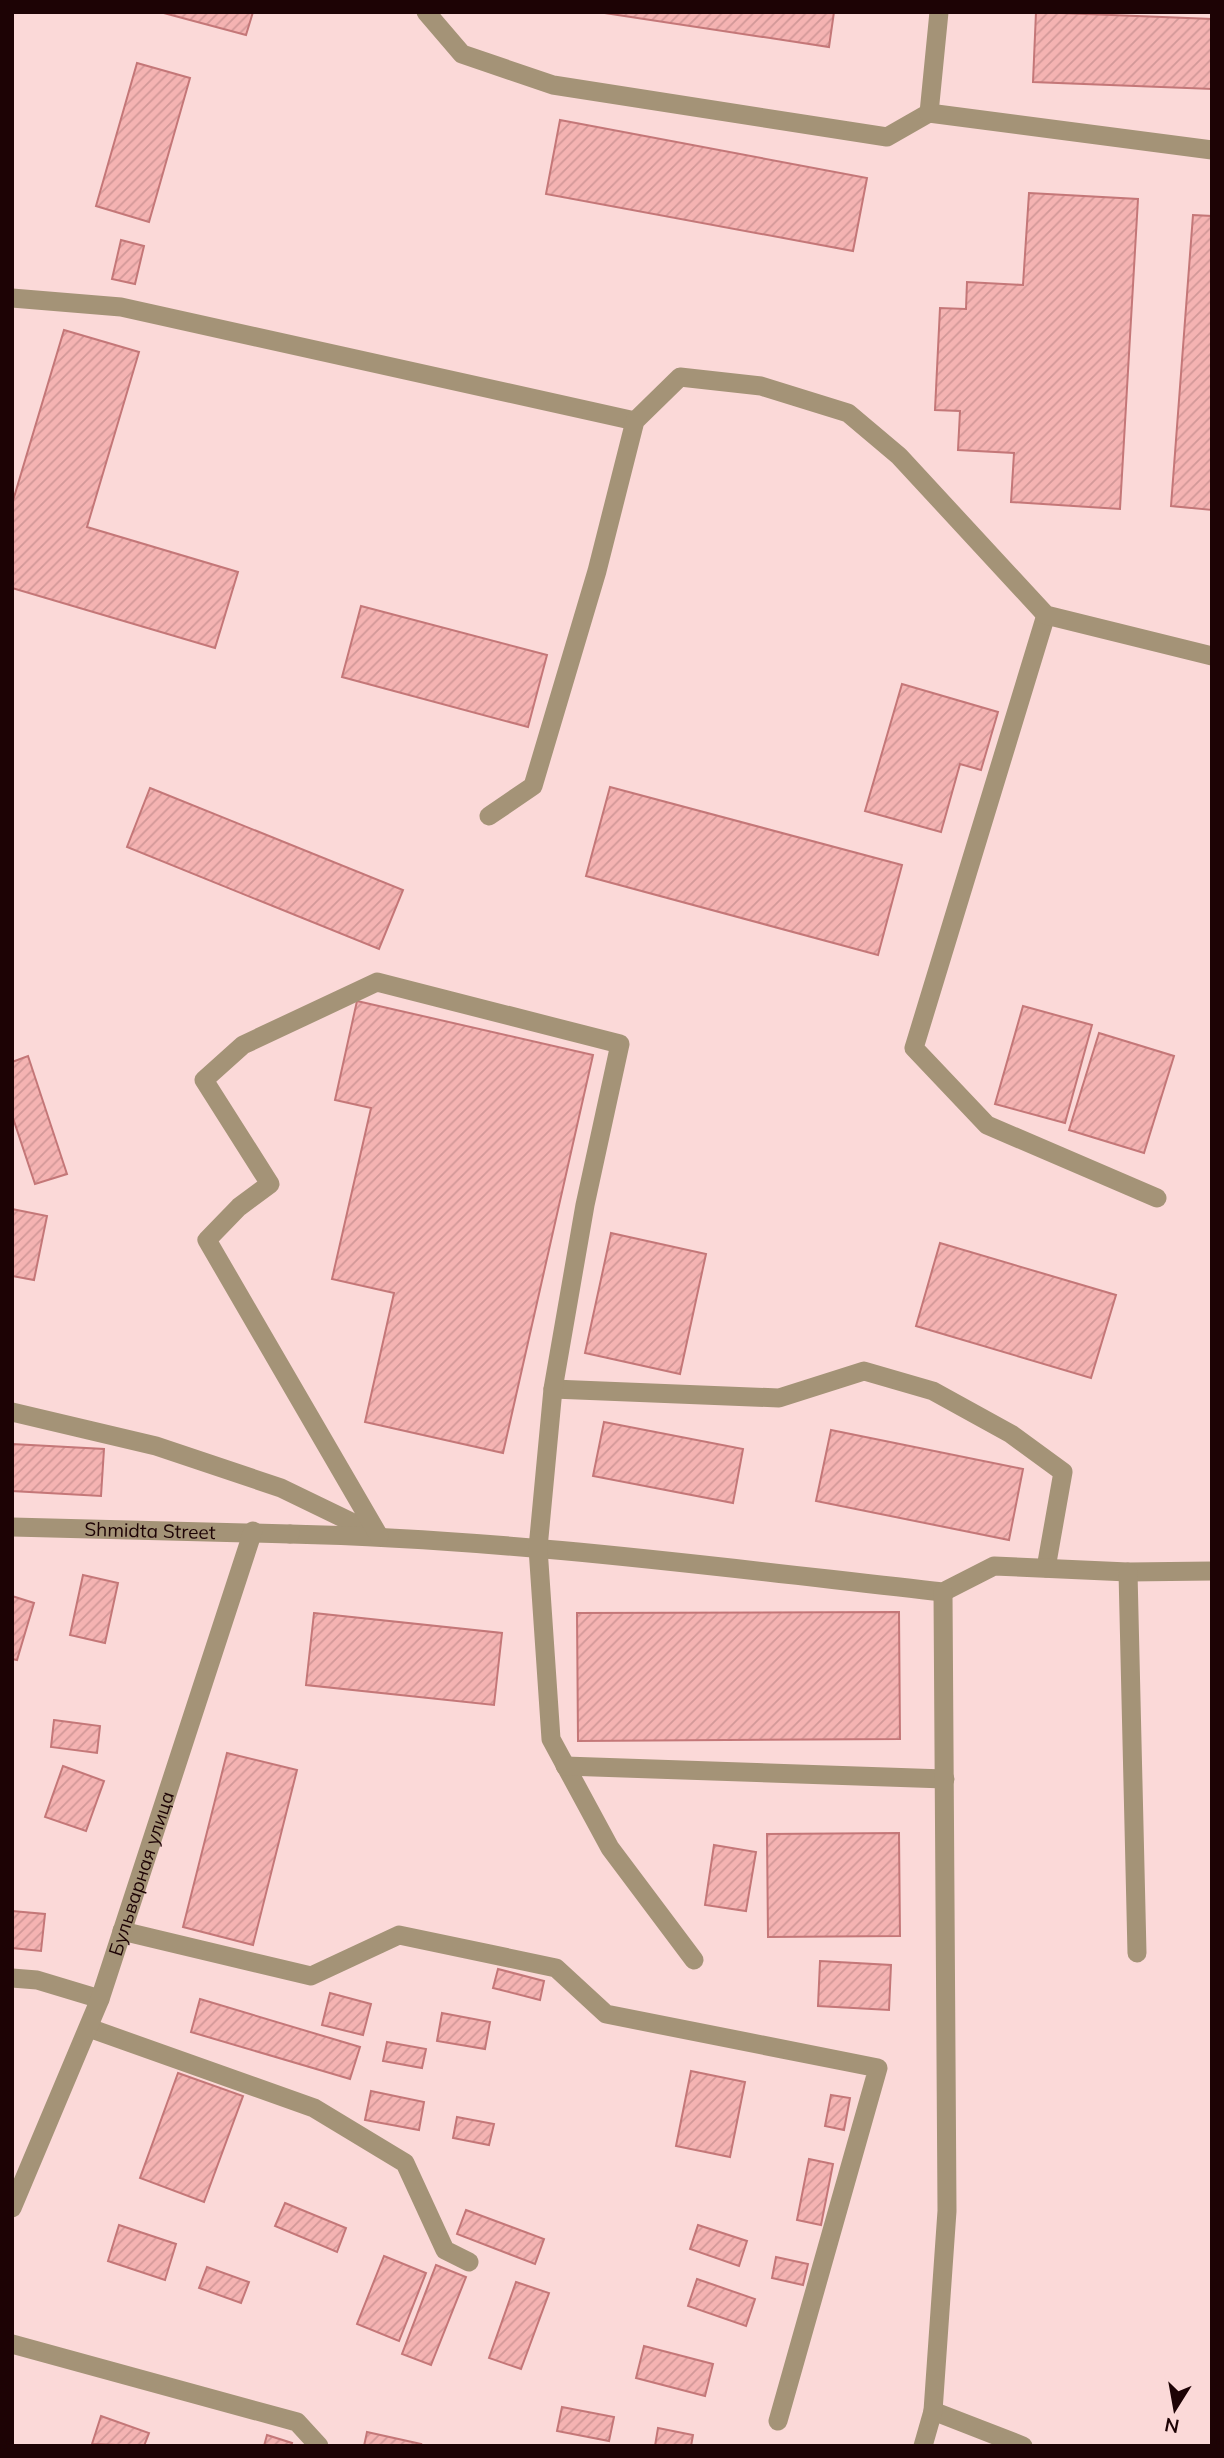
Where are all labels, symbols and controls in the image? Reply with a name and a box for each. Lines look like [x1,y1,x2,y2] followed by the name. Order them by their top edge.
[84,1517,216,1544] street label: Shmidta Street
[103,1788,179,1959] street label: Бульварная улица
[1140,2374,1210,2444] north arrow
[1162,2413,1181,2439] text: N

